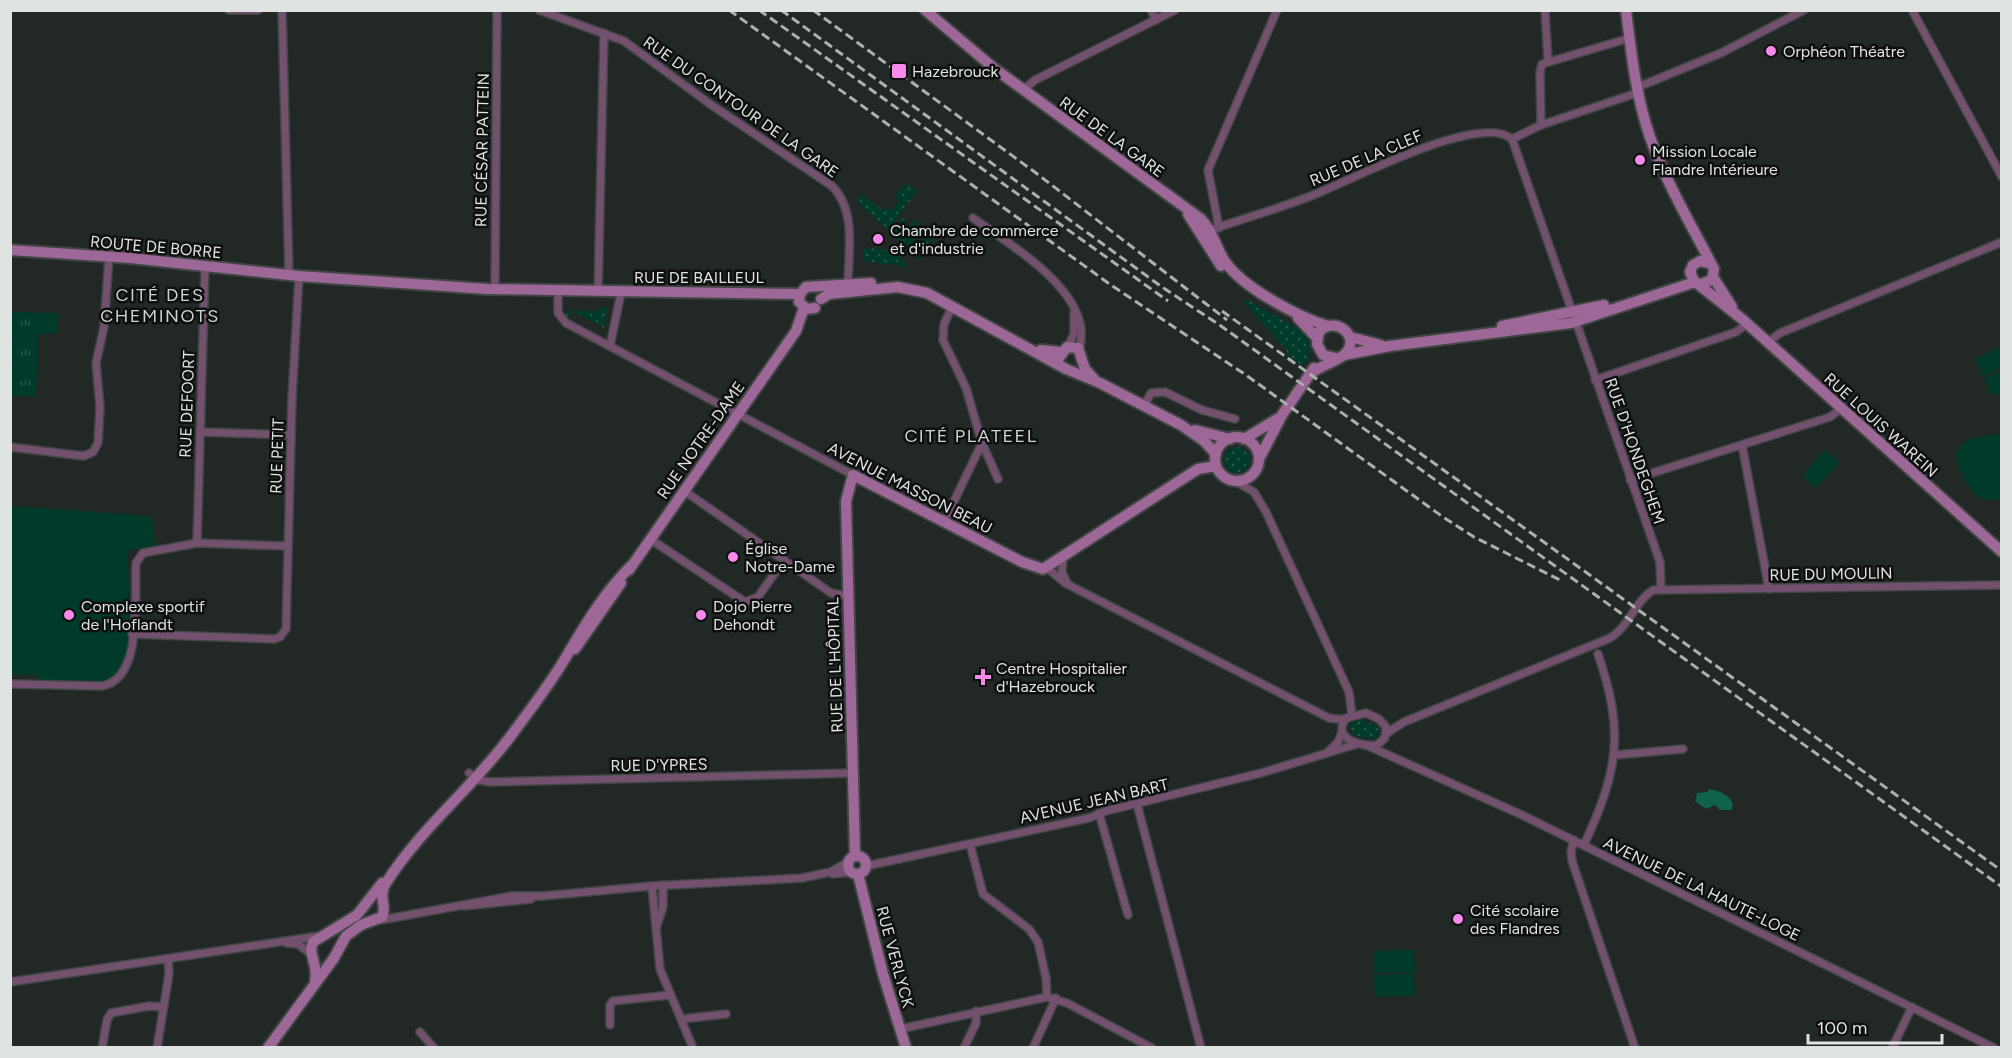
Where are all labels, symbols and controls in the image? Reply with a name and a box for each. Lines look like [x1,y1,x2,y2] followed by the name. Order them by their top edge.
[640,32,842,182] street label: RUE DU CONTOUR DE LA GARE
[1783,42,1905,61] place label: Orphéon Théatre
[1764,44,1778,58] marker: Orphéon Théatre
[890,62,908,80] marker: Hazebrouck
[912,62,998,81] place label: Hazebrouck
[471,73,493,227] street label: RUE CÉSAR PATTEIN
[1056,93,1168,181] street label: RUE DE LA GARE
[1307,126,1425,190] street label: RUE DE LA CLEF
[1652,142,1778,179] place label: Mission Locale Flandre Intérieure
[1633,153,1647,167] marker: Mission Locale Flandre Intérieure
[890,221,1059,258] place label: Chambre de commerce et d'industrie
[89,232,223,262] street label: ROUTE DE BORRE
[871,232,885,246] marker: Chambre de commerce et d'industrie
[634,268,765,287] street label: RUE DE BAILLEUL
[100,284,220,327] district label: CITÉ DES CHEMINOTS
[176,350,198,458] street label: RUE DEFOORT
[1820,369,1942,481] street label: RUE LOUIS WAREIN
[1601,375,1669,527] street label: RUE D'HONDEGHEM
[653,378,749,502] street label: RUE NOTRE-DAME
[266,418,288,494] street label: RUE PETIT
[904,425,1038,447] district label: CITÉ PLATEEL
[825,438,995,538] street label: AVENUE MASSON BEAU
[745,539,835,576] place label: Église Notre-Dame
[726,550,740,564] marker: Église Notre-Dame
[1769,563,1893,585] street label: RUE DU MOULIN
[823,596,847,733] street label: RUE DE L'HÔPITAL
[81,597,205,634] place label: Complexe sportif de l'Hoflandt
[713,597,792,634] place label: Dojo Pierre Dehondt
[62,608,76,622] marker: Complexe sportif de l'Hoflandt
[694,608,708,622] marker: Dojo Pierre Dehondt
[996,659,1127,696] place label: Centre Hospitalier d'Hazebrouck
[974,668,992,686] marker: Centre Hospitalier d'Hazebrouck
[610,755,708,775] street label: RUE D'YPRES
[1018,775,1170,827] street label: AVENUE JEAN BART
[1601,833,1803,945] street label: AVENUE DE LA HAUTE-LOGE
[1470,901,1560,938] place label: Cité scolaire des Flandres
[872,904,918,1010] street label: RUE VERLYCK
[1451,912,1465,926] marker: Cité scolaire des Flandres
[1808,1007,1942,1045] scale bar
[1817,1017,1867,1039] text: 100 m

